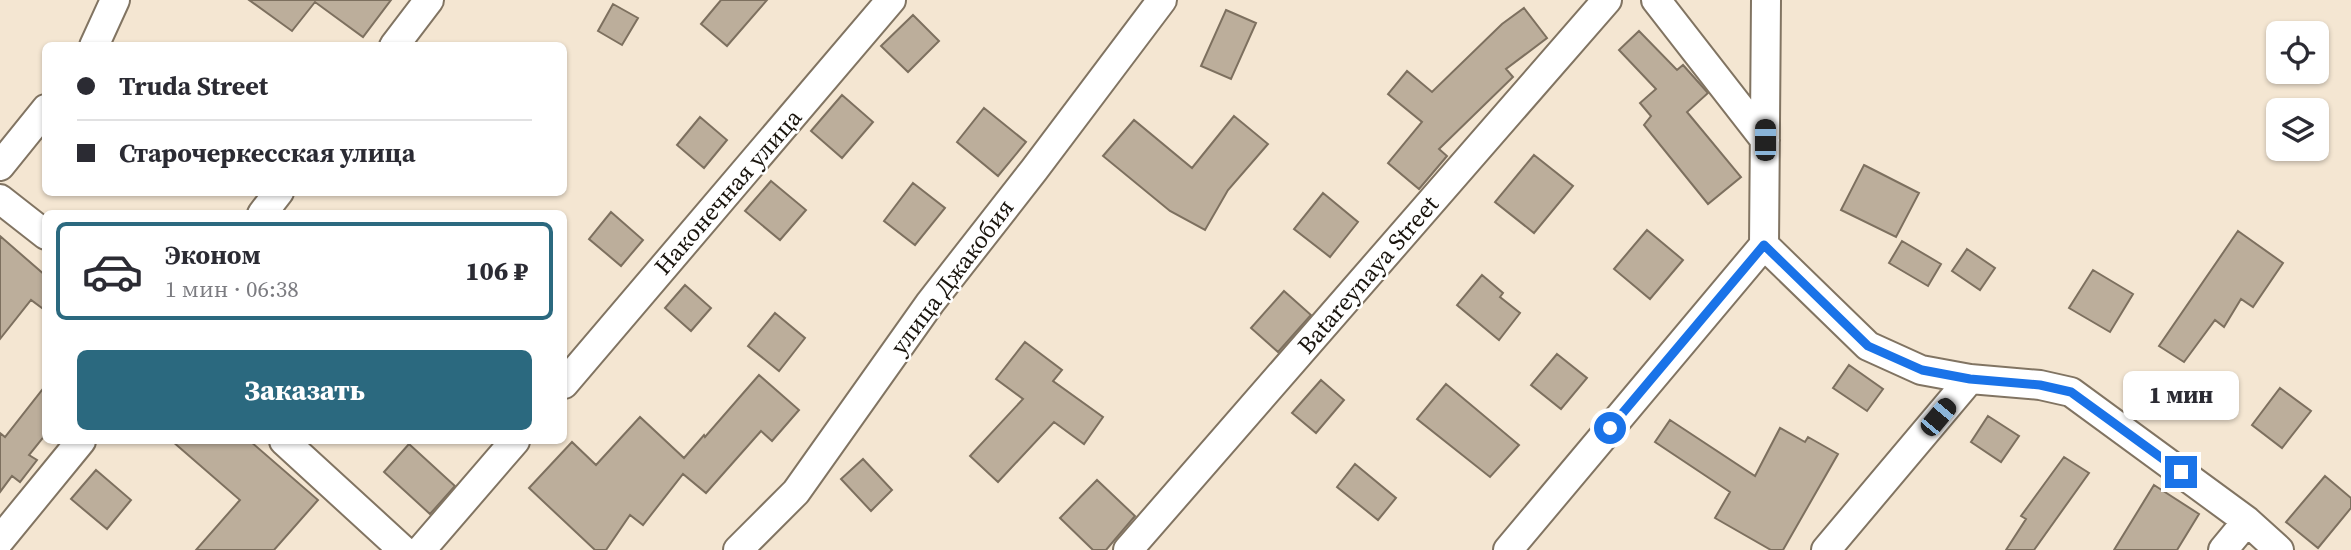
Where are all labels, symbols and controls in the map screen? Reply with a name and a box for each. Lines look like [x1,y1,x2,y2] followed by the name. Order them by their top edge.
[2266,21,2329,161] map controls
[2266,21,2329,84] button: locate
[119,68,268,104] text: Truda Street
[2266,98,2329,161] button: layers
[646,101,809,282] street label: Наконечная улица
[1755,119,1776,161] car
[119,135,416,171] text: Старочеркесская улица
[1290,188,1446,361] street label: Batareynaya Street
[882,192,1021,361] street label: улица Джакобия
[165,237,261,273] text: Эконом
[81,240,144,303] icon: car
[465,253,528,289] text: 106 ₽
[165,273,299,305] text: 1 мин · 06:38
[77,350,532,430] button: Заказать
[2123,370,2239,420] callout: 1 мин
[2149,379,2213,411] text: 1 мин
[1917,394,1960,440] car
[1594,412,1626,444] route start
[2165,456,2197,488] route end

